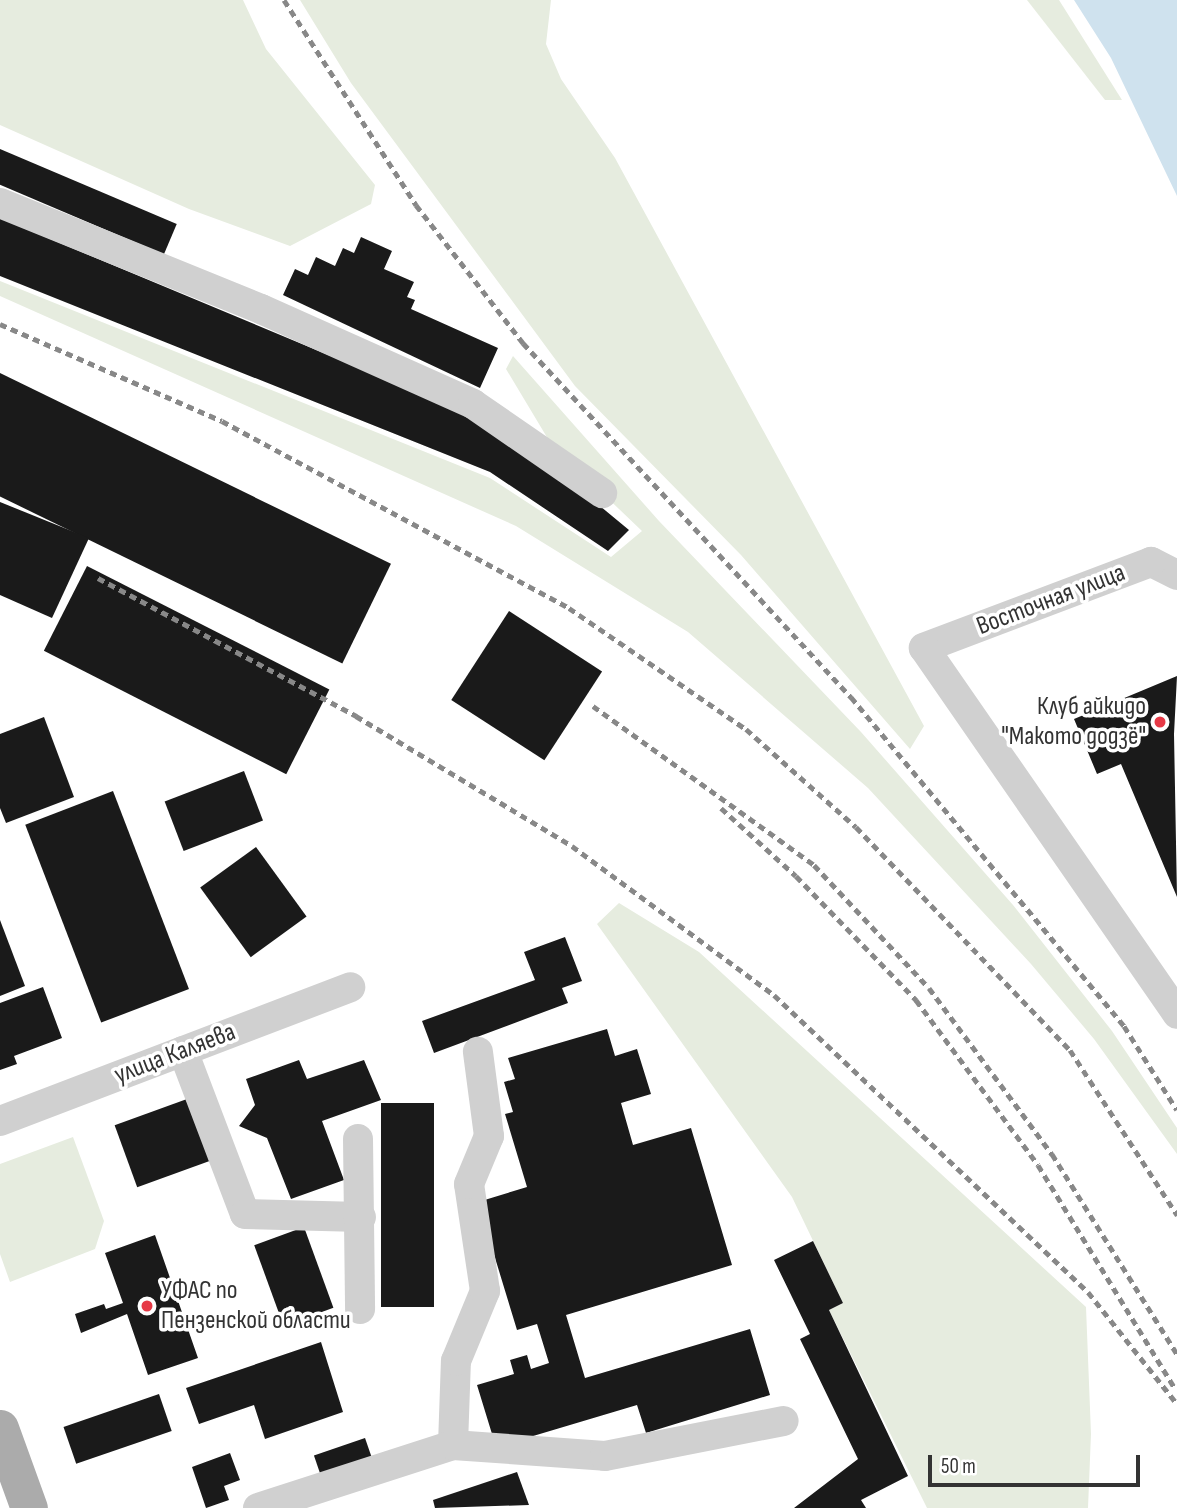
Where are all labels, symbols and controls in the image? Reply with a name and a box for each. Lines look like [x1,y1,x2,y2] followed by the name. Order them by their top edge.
[972,557,1130,643] street label: Восточная улица
[1001,691,1146,752] place label: Клуб айкидо "Макото додзё"
[1152,714,1168,730] marker: Клуб айкидо "Макото додзё"
[110,1017,240,1091] street label: улица Каляева
[161,1275,351,1336] place label: УФАС по Пензенской области
[139,1298,155,1314] marker: УФАС по Пензенской области
[932,1442,1144,1486] scale bar
[941,1454,976,1479] text: 50 m

